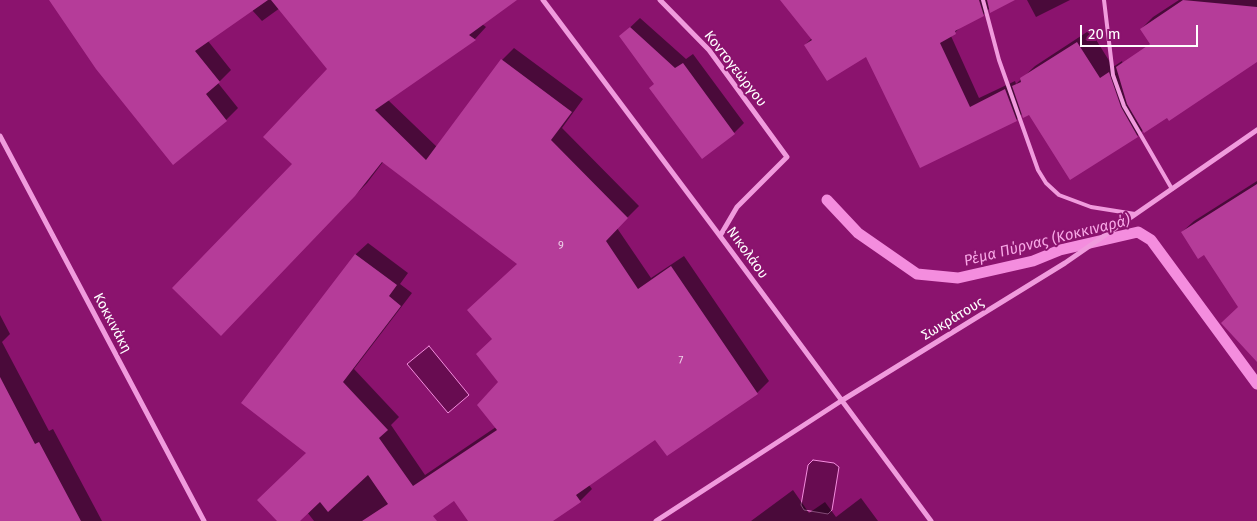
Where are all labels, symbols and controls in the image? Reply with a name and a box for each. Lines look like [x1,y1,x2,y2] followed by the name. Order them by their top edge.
[1082,15,1200,47] scale bar
[1088,25,1121,43] text: 20 m
[700,28,770,110] street label: Κοντογεώργου
[962,212,1132,270] water label: Ρέμα Πύρνας (Κοκκιναρά)
[723,224,771,282] street label: Νικολάου
[558,239,564,253] house number: 9
[89,290,135,356] street label: Κοκκινάκη
[919,294,987,344] street label: Σωκράτους
[679,354,683,368] house number: 7

